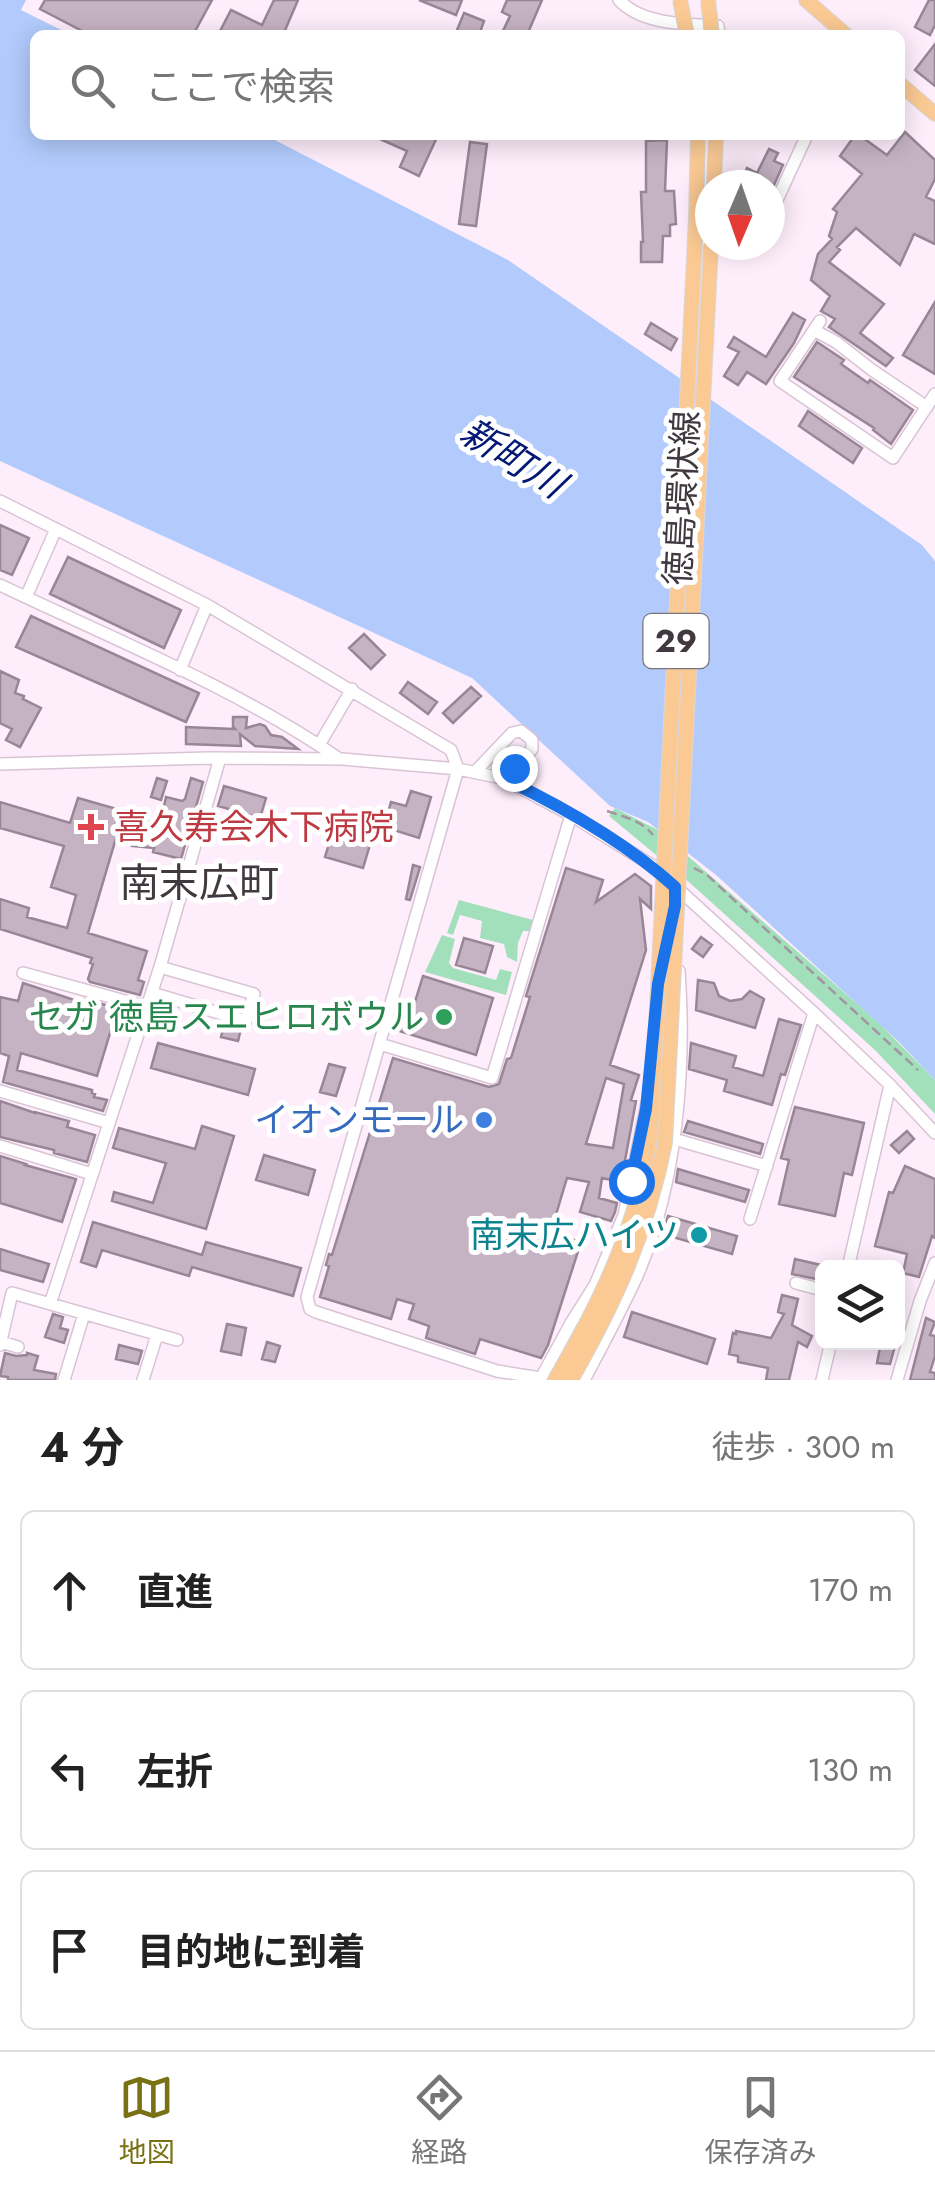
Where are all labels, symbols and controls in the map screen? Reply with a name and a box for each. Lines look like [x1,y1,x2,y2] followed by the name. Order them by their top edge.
[30,30,905,140] search box
[65,58,120,113] icon: search
[145,59,335,114] text: ここで検索
[695,170,785,260] north arrow
[450,404,580,513] water label: 新町川
[652,409,712,587] street label: 徳島環状線
[644,614,708,668] road number: 29
[492,746,538,792] route end
[114,802,394,852] place label: 喜久寿会木下病院
[78,814,104,840] marker: 喜久寿会木下病院
[119,854,279,912] district label: 南末広町
[28,992,424,1042] place label: セガ 徳島スエヒロボウル
[433,1006,455,1028] marker: セガ 徳島スエヒロボウル
[254,1095,464,1145] place label: イオンモール
[473,1109,495,1131] marker: イオンモール
[609,1159,655,1205] route start
[470,1210,679,1260] place label: 南末広ハイツ
[688,1224,710,1246] marker: 南末広ハイツ
[815,1260,905,1350] map controls
[815,1260,905,1350] button: layers
[40,1417,124,1478] text: 4 分
[712,1424,895,1470] text: 徒歩 · 300 m
[42,1563,97,1618] icon: ahead
[137,1564,213,1619] text: 直進
[808,1567,893,1613] text: 170 m
[42,1743,97,1798] icon: left
[137,1744,213,1799] text: 左折
[807,1747,893,1793] text: 130 m
[42,1923,97,1978] icon: arrive
[137,1924,365,1979] text: 目的地に到着
[118,2070,175,2173] tab: 地図
[411,2070,468,2173] tab: 経路
[704,2070,817,2173] tab: 保存済み

